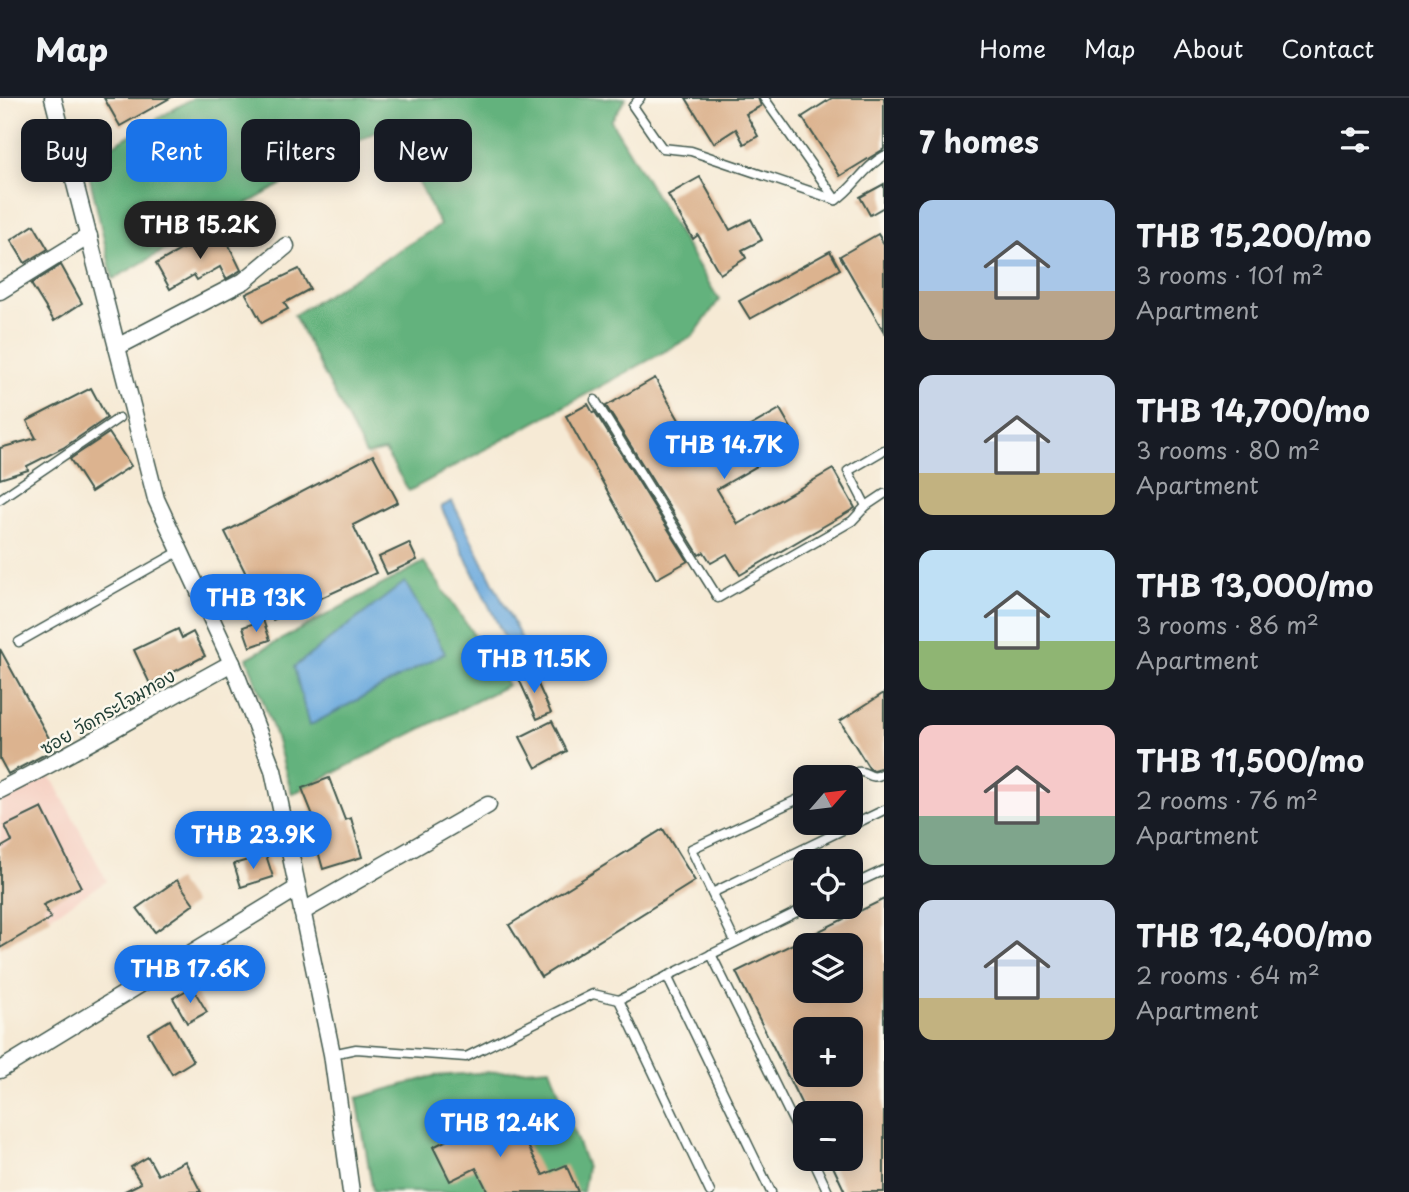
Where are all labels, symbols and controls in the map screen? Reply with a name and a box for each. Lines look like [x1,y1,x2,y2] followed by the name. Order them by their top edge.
[35,23,108,73] text: Map
[979,30,1046,66] text: Home
[1084,30,1135,66] text: Map
[1173,30,1243,66] text: About
[1281,30,1374,66] text: Contact
[919,118,1039,163] text: 7 homes
[21,119,112,182] chip: Buy
[126,119,227,182] chip: Rent
[241,119,360,182] chip: Filters
[374,119,472,182] chip: New
[1336,121,1374,159] icon: filters
[120,202,280,261] pin: THB 15.2K
[140,206,260,241] text: THB 15.2K
[1136,212,1371,257] text: THB 15,200/mo
[975,228,1059,312] icon: home
[1136,257,1324,292] text: 3 rooms · 101 m²
[1136,292,1259,327] text: Apartment
[1136,387,1370,432] text: THB 14,700/mo
[975,403,1059,487] icon: home
[644,422,804,481] pin: THB 14.7K
[665,426,783,461] text: THB 14.7K
[1136,432,1320,467] text: 3 rooms · 80 m²
[1136,467,1259,502] text: Apartment
[1136,562,1373,607] text: THB 13,000/mo
[191,574,321,634] pin: THB 13K
[975,578,1059,662] icon: home
[206,579,306,614] text: THB 13K
[1136,607,1319,642] text: 3 rooms · 86 m²
[454,636,614,695] pin: THB 11.5K
[477,640,591,675] text: THB 11.5K
[1136,642,1259,677] text: Apartment
[34,661,180,761] street label: ซอย วัดกระโจมทอง
[1136,737,1364,782] text: THB 11,500/mo
[975,753,1059,837] icon: home
[793,765,863,835] north arrow
[793,765,863,1171] map controls
[1136,782,1318,817] text: 2 rooms · 76 m²
[173,812,333,871] pin: THB 23.9K
[191,816,315,851] text: THB 23.9K
[1136,817,1259,852] text: Apartment
[793,849,863,919] button: locate
[1136,912,1372,957] text: THB 12,400/mo
[975,928,1059,1012] icon: home
[793,933,863,1003] button: layers
[110,946,270,1005] pin: THB 17.6K
[130,950,250,985] text: THB 17.6K
[1136,957,1320,992] text: 2 rooms · 64 m²
[1136,992,1259,1027] text: Apartment
[793,1017,863,1087] button: +
[420,1100,580,1159] pin: THB 12.4K
[793,1101,863,1171] button: −
[440,1104,560,1139] text: THB 12.4K

